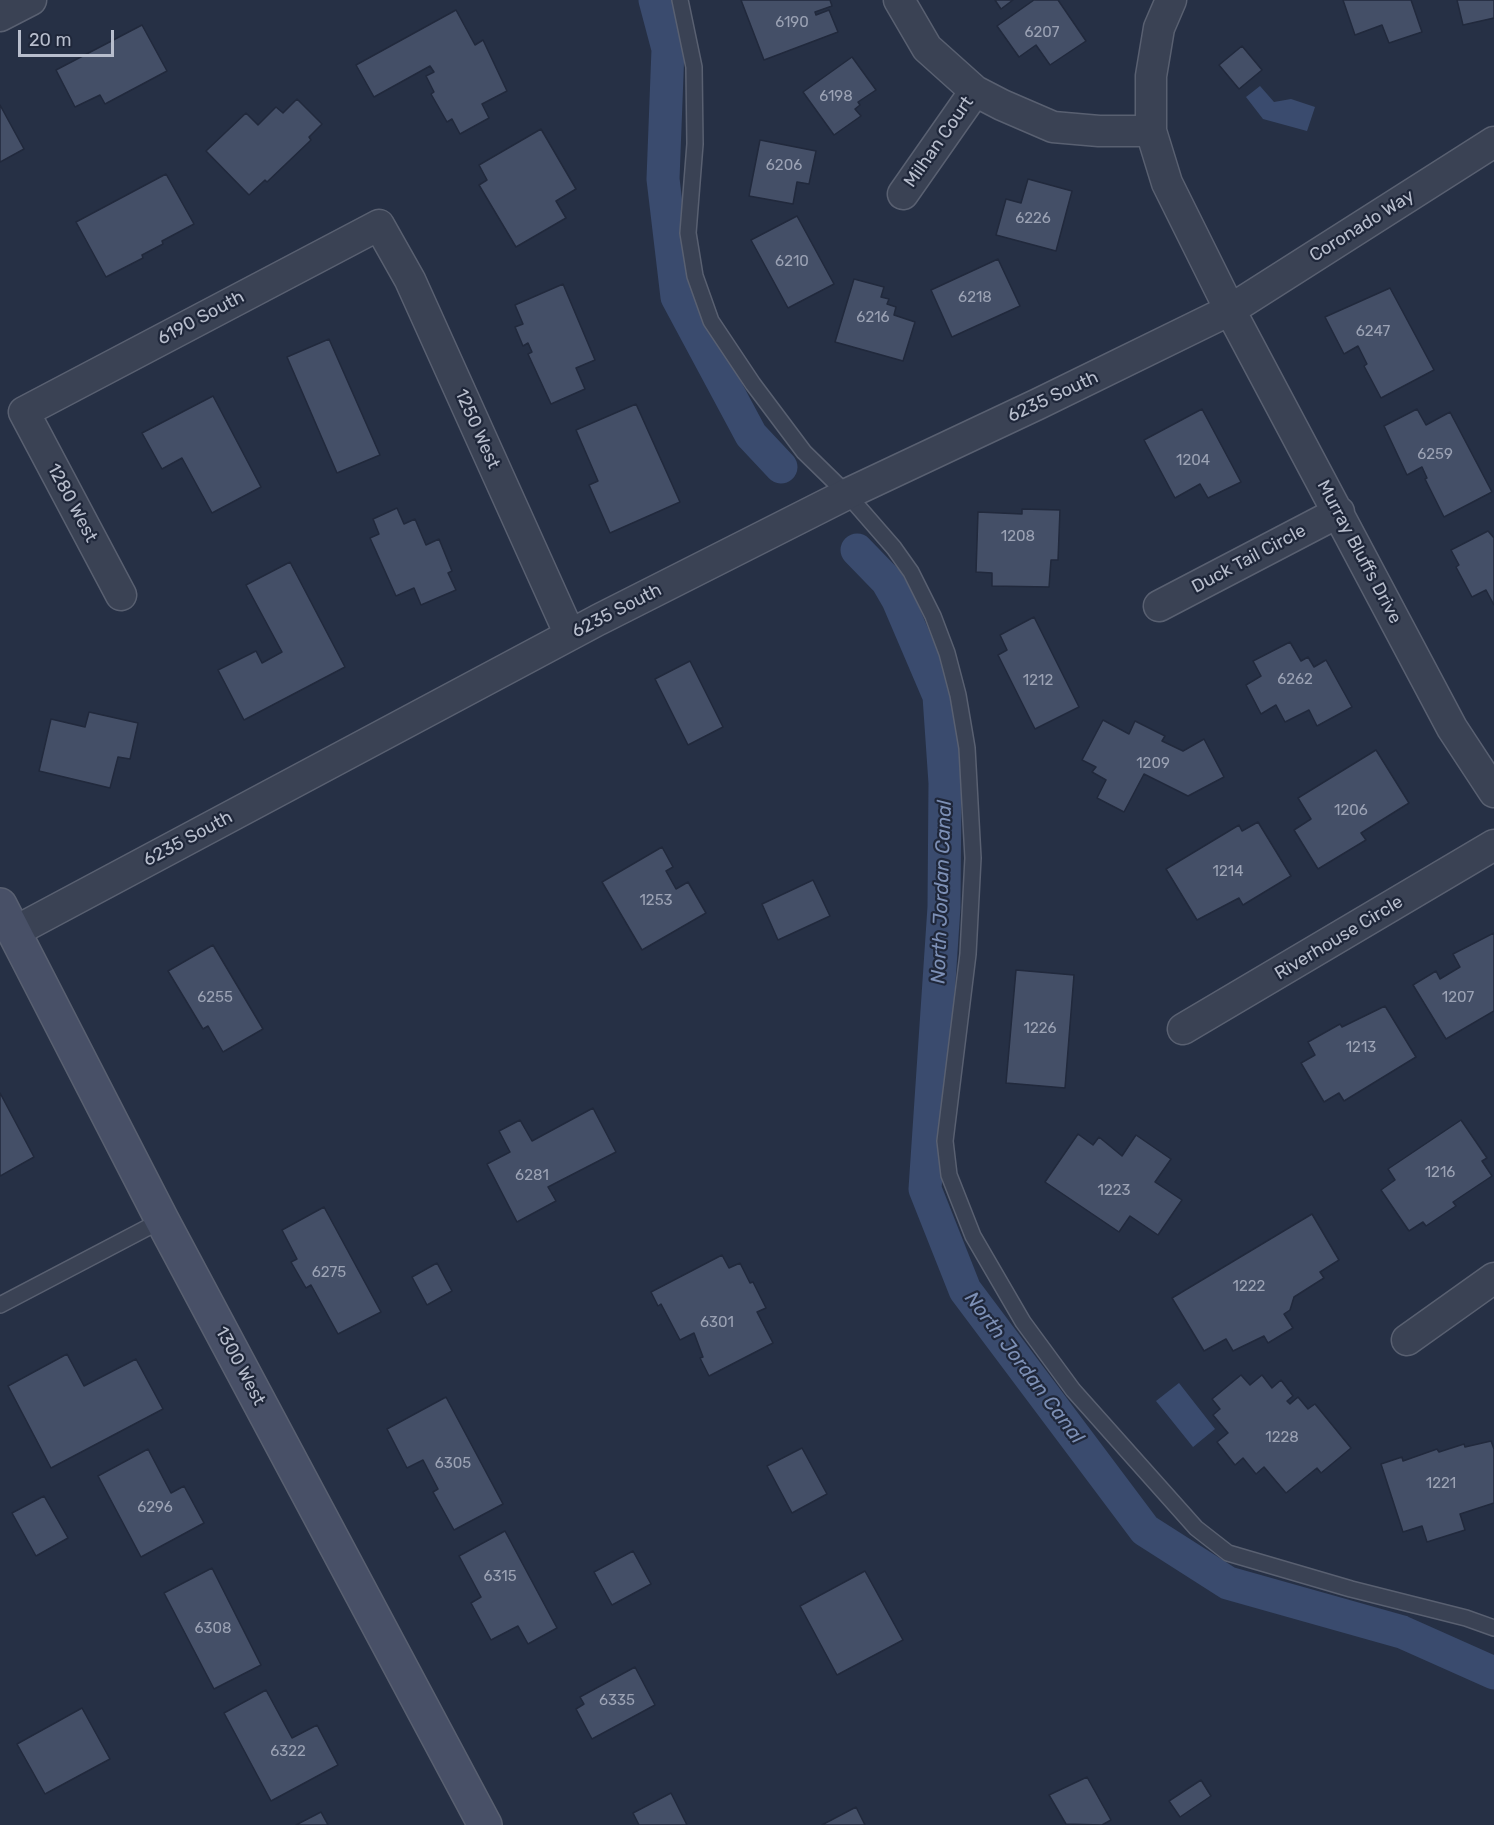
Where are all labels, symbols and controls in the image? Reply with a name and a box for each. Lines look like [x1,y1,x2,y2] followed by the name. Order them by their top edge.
[775,14,809,32] house number: 6190
[21,18,117,56] scale bar
[1024,24,1060,42] house number: 6207
[29,29,71,51] text: 20 m
[819,88,853,106] house number: 6198
[900,92,978,192] street label: Milhan Court
[766,157,802,175] house number: 6206
[1306,185,1418,267] street label: Coronado Way
[1015,210,1051,228] house number: 6226
[775,253,809,271] house number: 6210
[154,286,248,350] street label: 6190 South
[958,289,992,307] house number: 6218
[856,309,890,327] house number: 6216
[1356,323,1390,341] house number: 6247
[1004,367,1102,427] street label: 6235 South
[450,386,504,472] street label: 1250 West
[1417,446,1453,464] house number: 6259
[1176,452,1210,470] house number: 1204
[42,460,102,546] street label: 1280 West
[1312,477,1406,627] street label: Murray Bluffs Drive
[1188,520,1310,598] street label: Duck Tail Circle
[1001,528,1035,546] house number: 1208
[569,579,665,643] street label: 6235 South
[1277,671,1313,689] house number: 6262
[1023,672,1053,690] house number: 1212
[1136,755,1170,773] house number: 1209
[927,800,957,984] water label: North Jordan Canal
[1334,802,1368,820] house number: 1206
[140,807,236,871] street label: 6235 South
[1213,863,1243,881] house number: 1214
[1271,891,1407,985] street label: Riverhouse Circle
[639,892,673,910] house number: 1253
[197,989,233,1007] house number: 6255
[1442,989,1474,1007] house number: 1207
[1023,1020,1057,1038] house number: 1226
[1346,1039,1376,1057] house number: 1213
[1425,1164,1455,1182] house number: 1216
[515,1167,549,1185] house number: 6281
[1097,1182,1131,1200] house number: 1223
[312,1264,346,1282] house number: 6275
[1233,1278,1265,1296] house number: 1222
[959,1287,1089,1449] water label: North Jordan Canal
[700,1314,734,1332] house number: 6301
[210,1323,270,1409] street label: 1300 West
[1265,1429,1299,1447] house number: 1228
[435,1455,471,1473] house number: 6305
[1426,1475,1456,1493] house number: 1221
[137,1499,173,1517] house number: 6296
[483,1568,517,1586] house number: 6315
[194,1620,232,1638] house number: 6308
[599,1692,635,1710] house number: 6335
[270,1743,306,1761] house number: 6322

